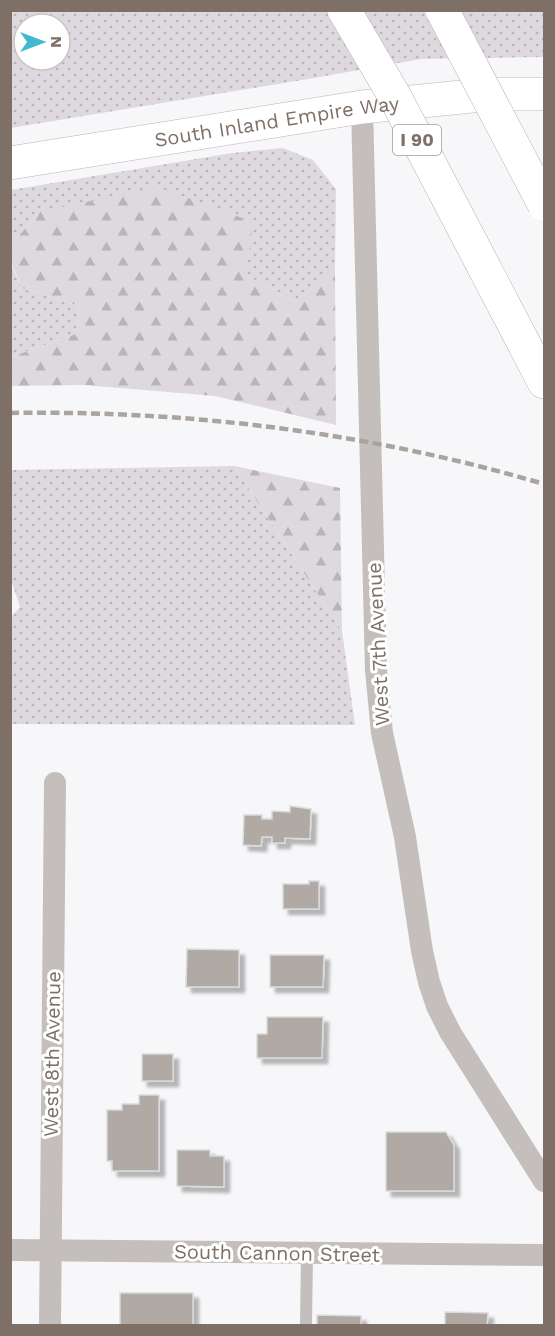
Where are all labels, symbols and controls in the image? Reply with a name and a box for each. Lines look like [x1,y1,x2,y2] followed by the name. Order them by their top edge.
[12,12,72,72] north arrow
[47,36,66,48] text: N
[153,91,401,152] street label: South Inland Empire Way
[393,125,441,155] road number: I 90
[362,562,394,726] street label: West 7th Avenue
[39,971,65,1137] street label: West 8th Avenue
[174,1239,381,1267] street label: South Cannon Street

